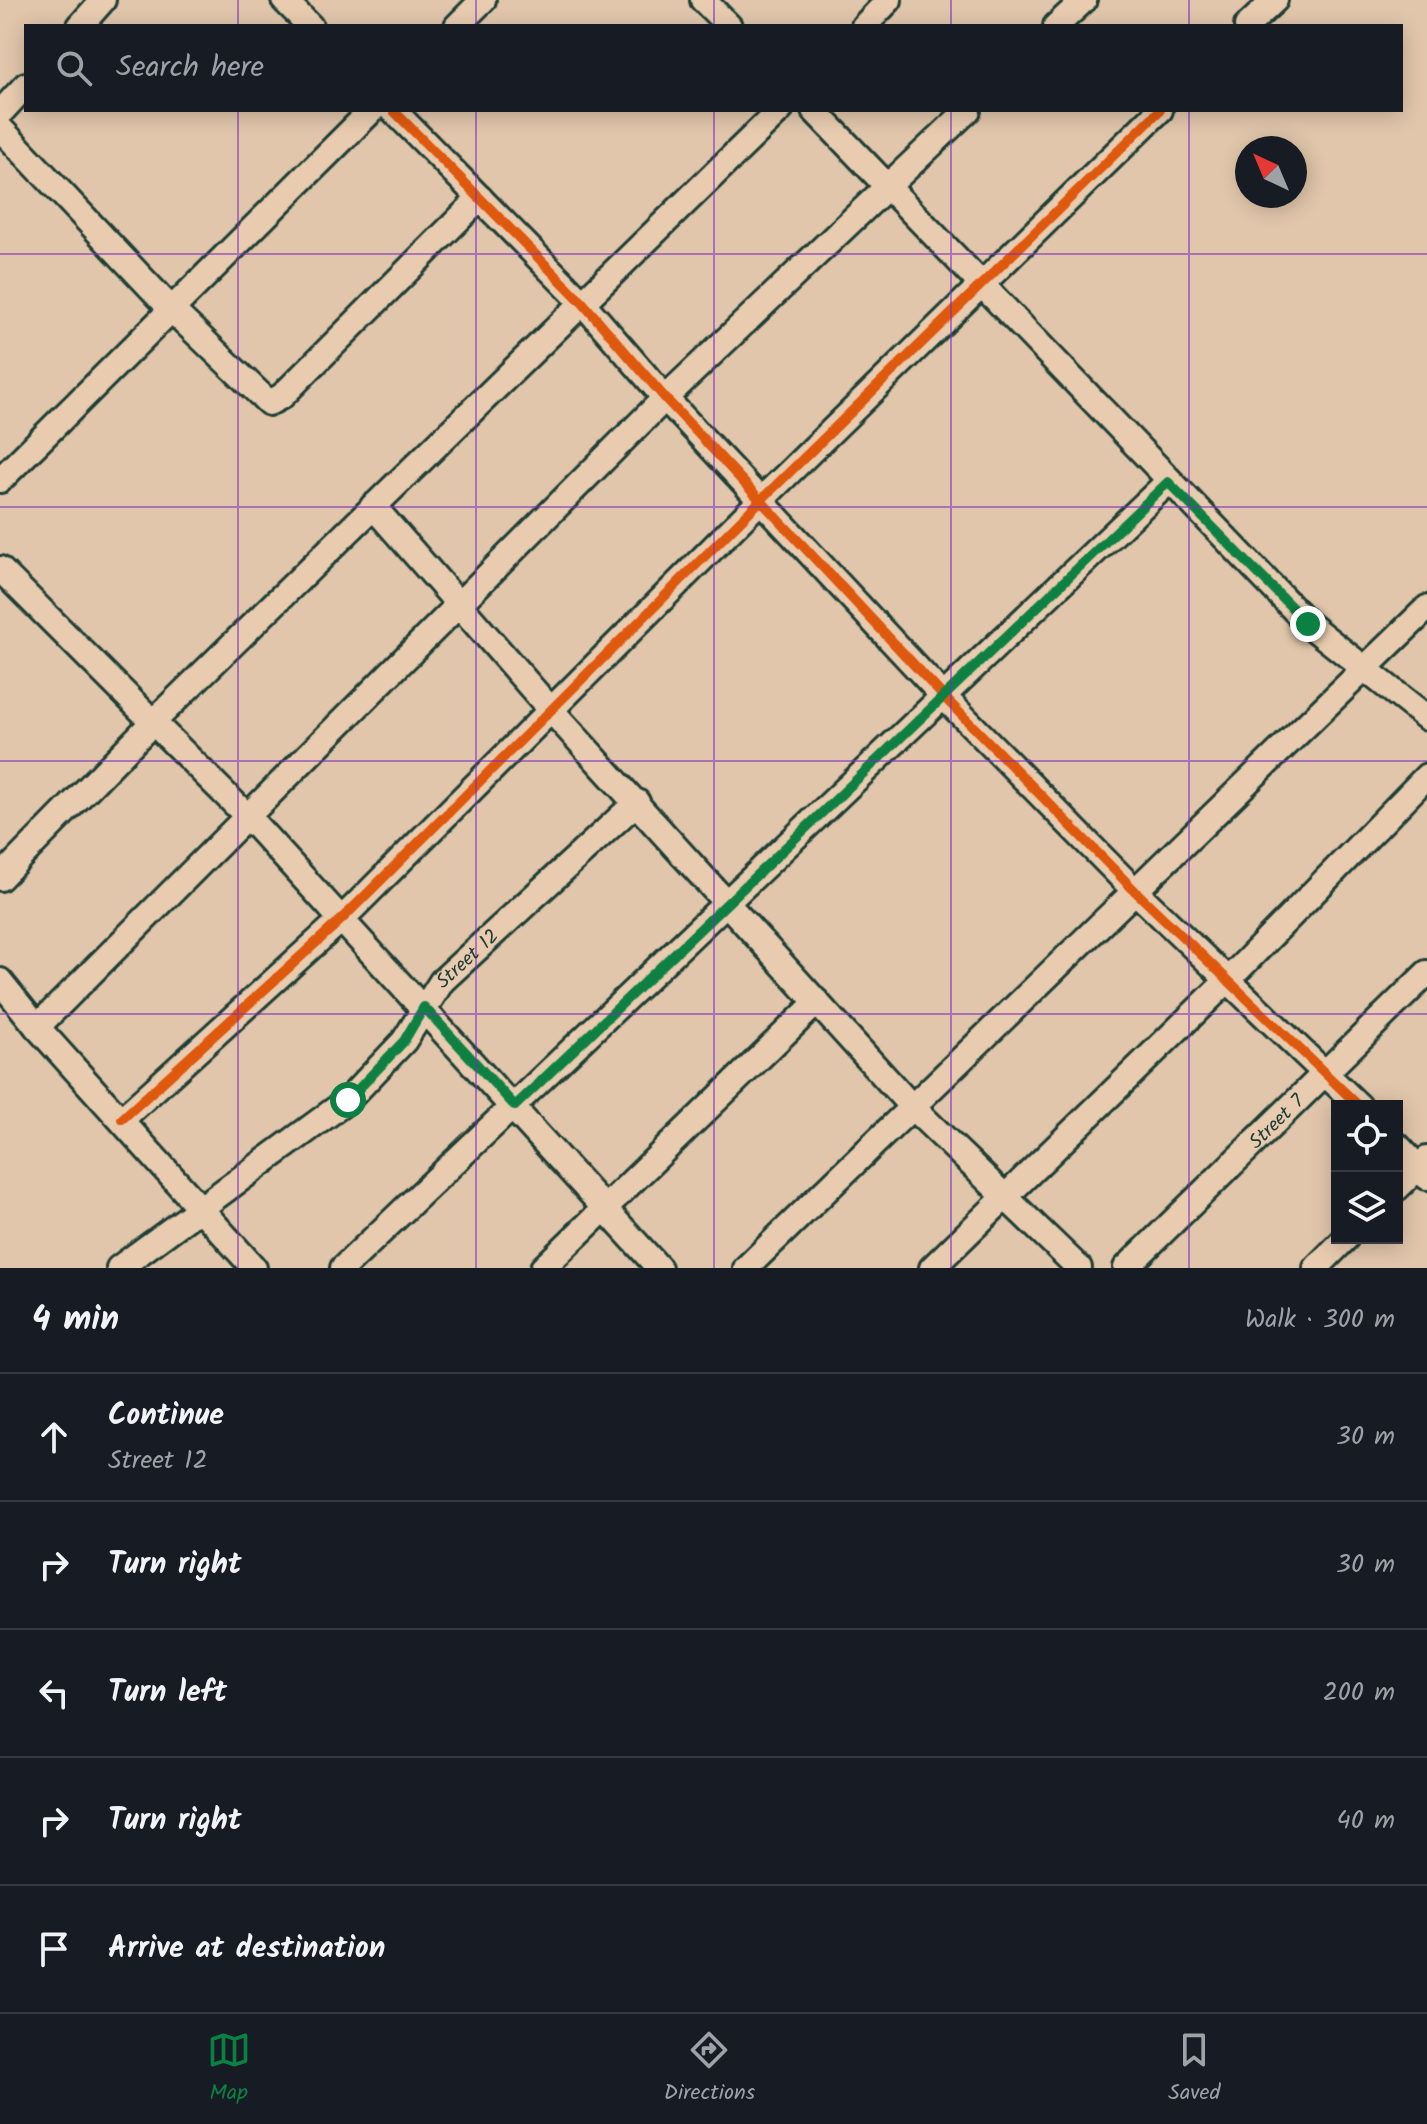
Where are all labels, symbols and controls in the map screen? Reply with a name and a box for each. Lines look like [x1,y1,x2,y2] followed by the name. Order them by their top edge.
[24,24,1403,112] search box
[116,44,264,92] text: Search here
[52,46,96,90] icon: search
[1235,136,1307,208] north arrow
[1290,606,1326,642] route end
[429,922,507,997] street label: Street 12
[330,1082,366,1118] route start
[1242,1087,1313,1158] street label: Street 7
[1331,1100,1403,1244] map controls
[1331,1100,1403,1172] button: locate
[1331,1172,1403,1244] button: layers
[32,1293,119,1347] text: 4 min
[1245,1299,1395,1341] text: Walk · 300 m
[108,1392,224,1440] text: Continue
[32,1415,76,1459] icon: ahead
[1336,1416,1395,1458] text: 30 m
[108,1440,208,1482] text: Street 12
[108,1541,241,1589] text: Turn right
[32,1543,76,1587] icon: right
[1336,1544,1395,1586] text: 30 m
[108,1669,227,1717] text: Turn left
[32,1671,76,1715] icon: left
[1323,1672,1395,1714] text: 200 m
[108,1797,241,1845] text: Turn right
[32,1799,76,1843] icon: right
[1337,1800,1395,1842] text: 40 m
[108,1925,385,1973] text: Arrive at destination
[32,1927,76,1971] icon: arrive
[207,2028,251,2111] tab: Map
[664,2028,755,2111] tab: Directions
[1168,2028,1220,2111] tab: Saved

